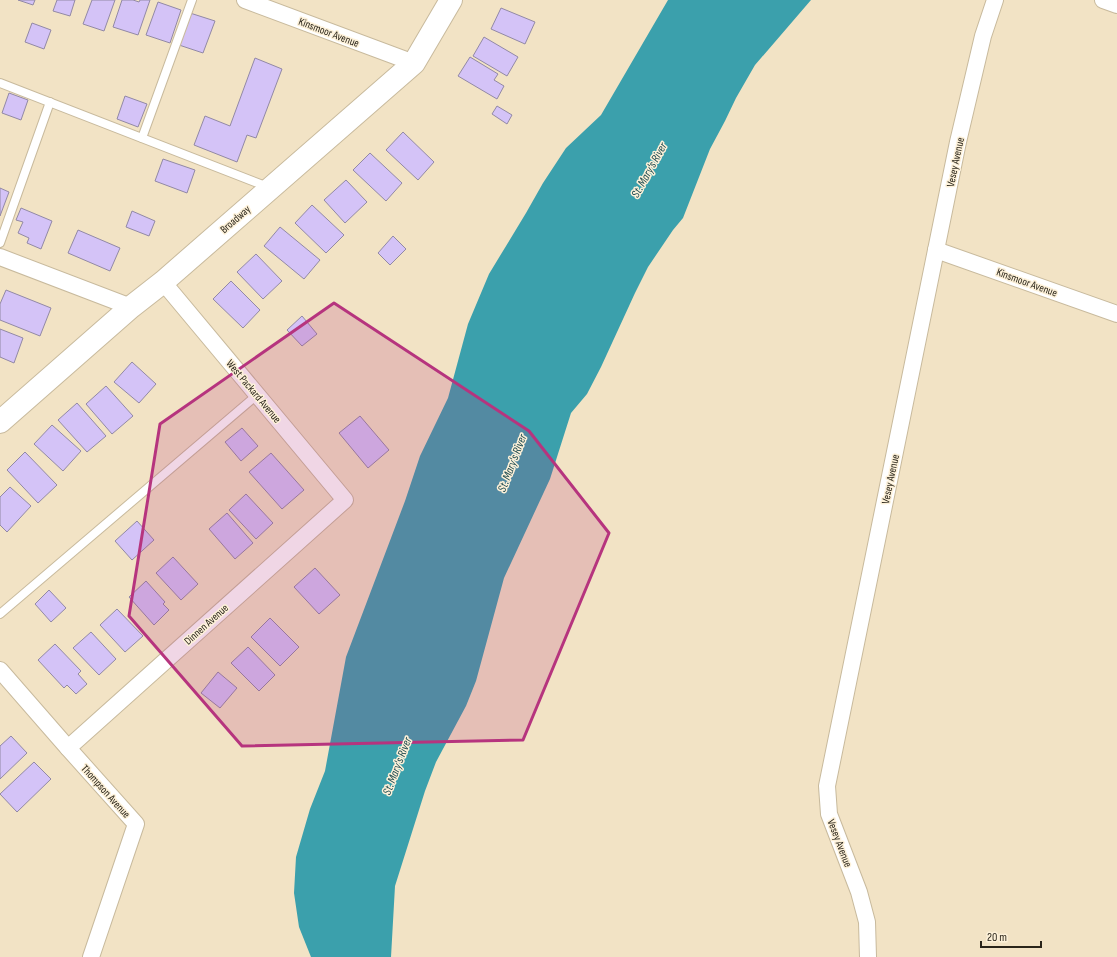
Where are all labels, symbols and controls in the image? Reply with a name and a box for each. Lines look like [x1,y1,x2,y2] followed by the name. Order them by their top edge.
[297,15,361,50] street label: Kinsmoor Avenue
[944,136,967,188] street label: Vesey Avenue
[628,139,671,200] water label: St. Mary's River
[218,202,254,236] street label: Broadway
[995,265,1059,299] street label: Kinsmoor Avenue
[223,357,284,425] street label: West Packard Avenue
[495,432,531,494] water label: St. Mary's River
[879,453,902,505] street label: Vesey Avenue
[182,601,231,647] street label: Dinnen Avenue
[380,735,416,797] water label: St. Mary's River
[78,762,133,821] street label: Thompson Avenue
[824,817,855,869] street label: Vesey Avenue
[981,923,1041,949] scale bar
[987,930,1007,945] text: 20 m

